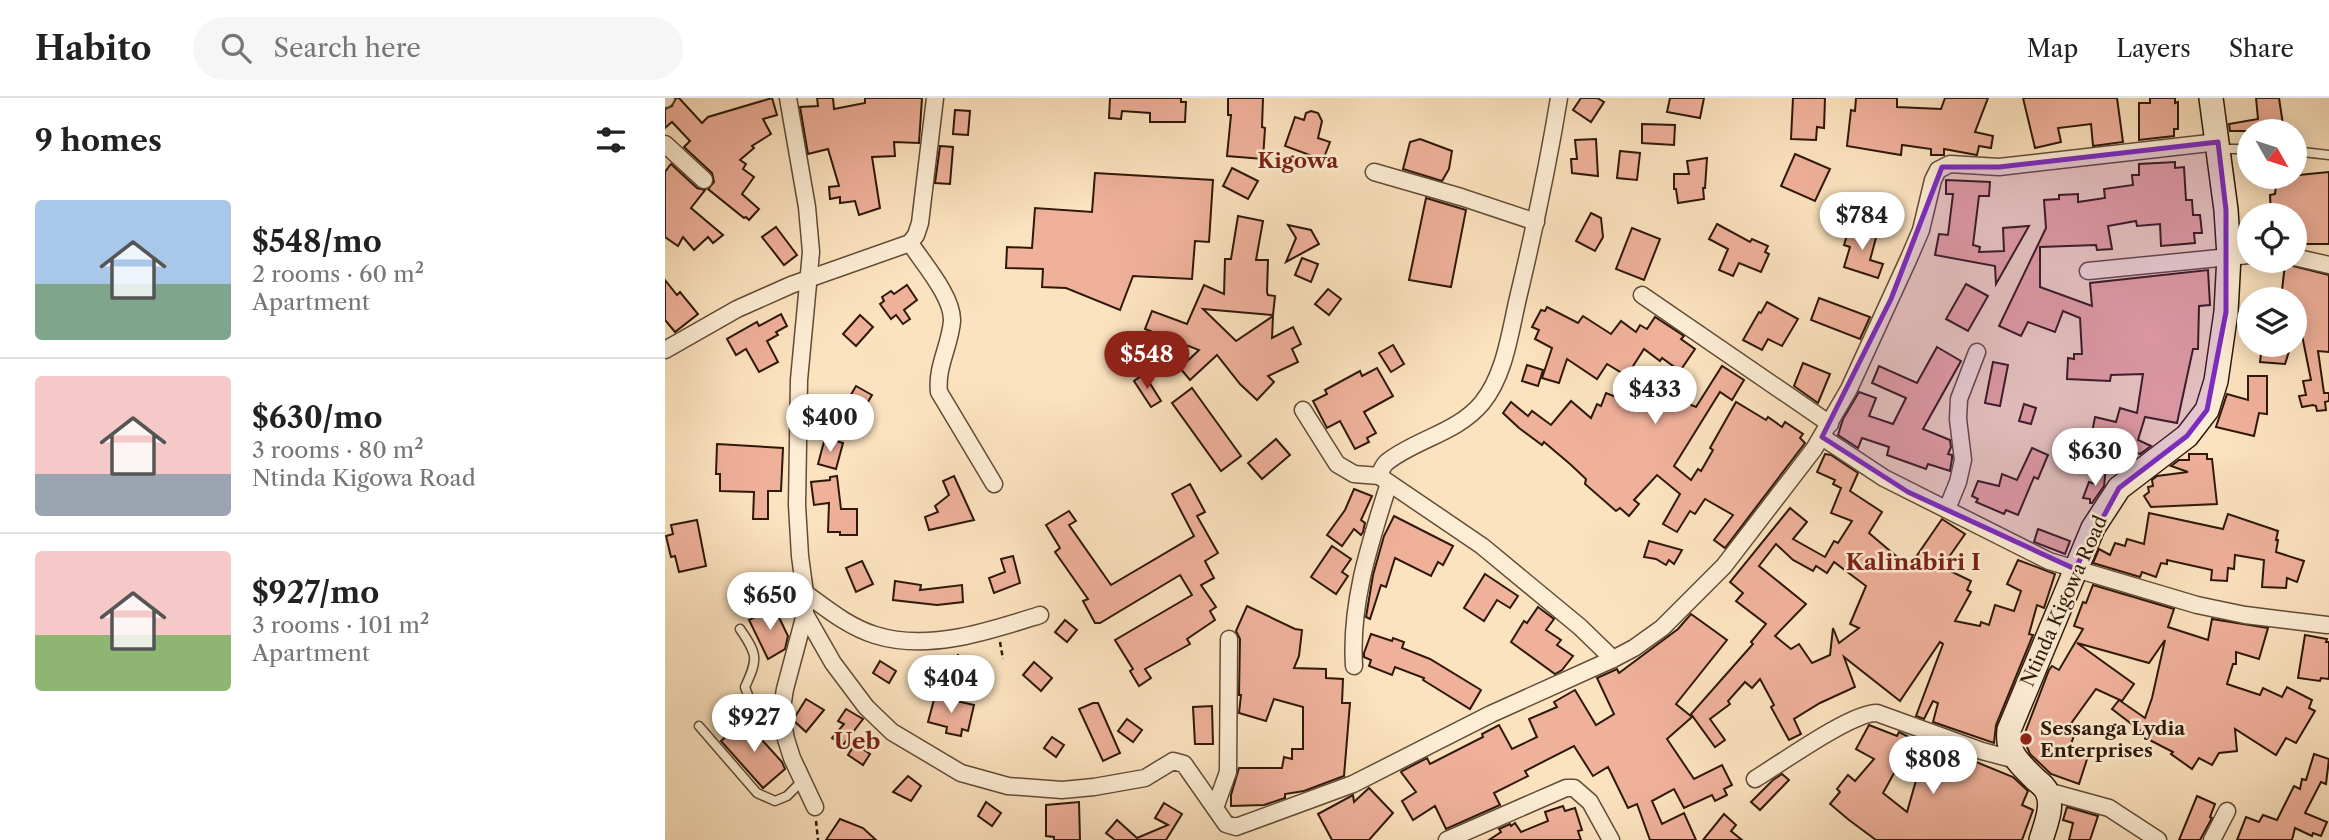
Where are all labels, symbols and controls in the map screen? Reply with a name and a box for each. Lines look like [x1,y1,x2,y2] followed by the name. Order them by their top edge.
[193,17,683,80] search box
[35,28,151,69] text: Habito
[217,29,255,67] icon: search
[273,32,421,64] text: Search here
[2027,34,2078,63] text: Map
[2116,34,2191,63] text: Layers
[2229,34,2294,63] text: Share
[2237,119,2307,189] north arrow
[2237,119,2307,357] map controls
[592,121,630,159] icon: filters
[35,122,162,159] text: 9 homes
[1258,148,1339,173] district label: Kigowa
[1821,192,1903,252] pin: $784
[1836,201,1888,229] text: $784
[2237,203,2307,273] button: locate
[252,223,382,260] text: $548/mo
[91,228,175,312] icon: home
[252,260,424,288] text: 2 rooms · 60 m²
[2237,287,2307,357] button: layers
[252,288,370,316] text: Apartment
[1106,331,1188,391] pin: $548
[1120,340,1174,368] text: $548
[1614,366,1696,426] pin: $433
[1629,375,1681,403] text: $433
[789,394,871,454] pin: $400
[252,399,382,436] text: $630/mo
[802,403,858,431] text: $400
[91,404,175,488] icon: home
[2054,428,2136,488] pin: $630
[252,436,424,464] text: 3 rooms · 80 m²
[2068,437,2122,465] text: $630
[252,464,476,492] text: Ntinda Kigowa Road
[2016,512,2112,690] street label: Ntinda Kigowa Road
[1845,548,1981,576] district label: Kalinabiri I
[729,573,811,632] pin: $650
[252,574,379,611] text: $927/mo
[91,579,175,663] icon: home
[743,581,797,609] text: $650
[252,611,429,639] text: 3 rooms · 101 m²
[252,639,370,667] text: Apartment
[910,656,992,715] pin: $404
[924,664,978,692] text: $404
[713,694,795,754] pin: $927
[728,703,780,731] text: $927
[2040,717,2186,762] place label: Sessanga Lydia Enterprises
[834,727,880,755] district label: Ueb
[2018,731,2034,747] marker: Sessanga Lydia Enterprises
[1892,736,1974,796] pin: $808
[1905,745,1961,773] text: $808

